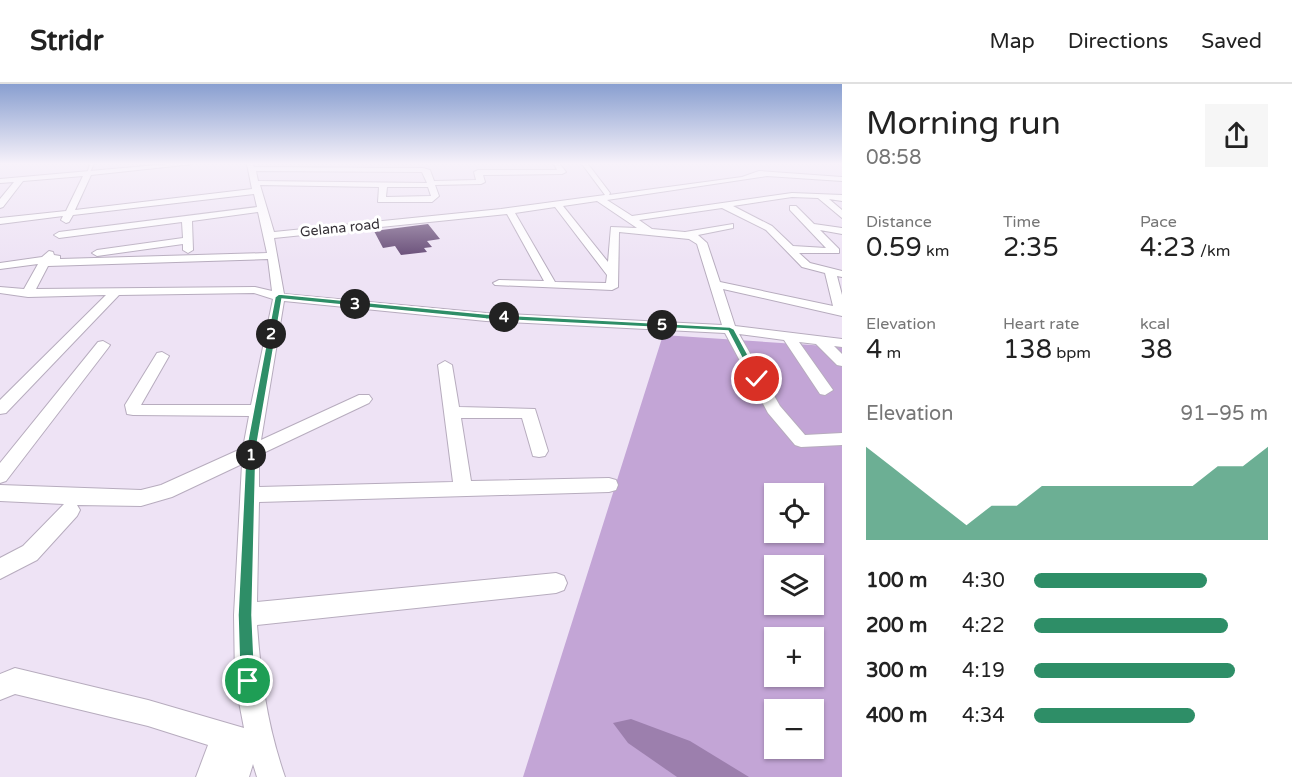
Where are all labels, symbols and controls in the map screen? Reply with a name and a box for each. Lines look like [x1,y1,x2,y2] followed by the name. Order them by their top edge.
[30,24,103,58] text: Stridr
[989,29,1035,54] text: Map
[1068,29,1168,54] text: Directions
[1201,29,1262,54] text: Saved
[866,104,1061,143] text: Morning run
[1205,104,1268,167] button: share
[866,146,921,170] text: 08:58
[866,212,932,232] text: Distance
[1003,212,1040,232] text: Time
[1140,212,1177,232] text: Pace
[299,215,381,241] street label: Gelana road
[866,232,922,263] text: 0.59
[1003,232,1059,263] text: 2:35
[1140,232,1196,263] text: 4:23
[922,241,949,261] text: km
[1196,241,1230,261] text: /km
[340,289,370,319] pin: 3
[350,294,360,314] text: 3
[489,302,519,332] pin: 4
[499,307,509,327] text: 4
[647,310,677,340] pin: 5
[866,314,936,334] text: Elevation
[1003,314,1079,334] text: Heart rate
[1140,314,1170,334] text: kcal
[657,315,667,335] text: 5
[256,319,286,349] pin: 2
[266,324,276,344] text: 2
[866,334,882,365] text: 4
[1003,334,1052,365] text: 138
[1140,334,1173,365] text: 38
[882,343,901,363] text: m
[1052,343,1091,363] text: bpm
[731,353,782,404] pin
[740,362,773,395] icon: check
[866,402,953,426] text: Elevation
[1181,402,1268,426] text: 91–95 m
[236,440,266,470] pin: 1
[246,445,256,465] text: 1
[764,483,824,759] map controls
[764,483,824,543] button: locate
[764,555,824,615] button: layers
[866,569,927,593] text: 100 m
[962,569,1005,593] text: 4:30
[866,614,927,638] text: 200 m
[962,614,1005,638] text: 4:22
[764,627,824,687] button: +
[222,655,273,706] pin
[866,659,927,683] text: 300 m
[962,659,1005,683] text: 4:19
[231,664,264,697] icon: arrive
[764,699,824,759] button: −
[866,704,927,728] text: 400 m
[962,704,1005,728] text: 4:34

